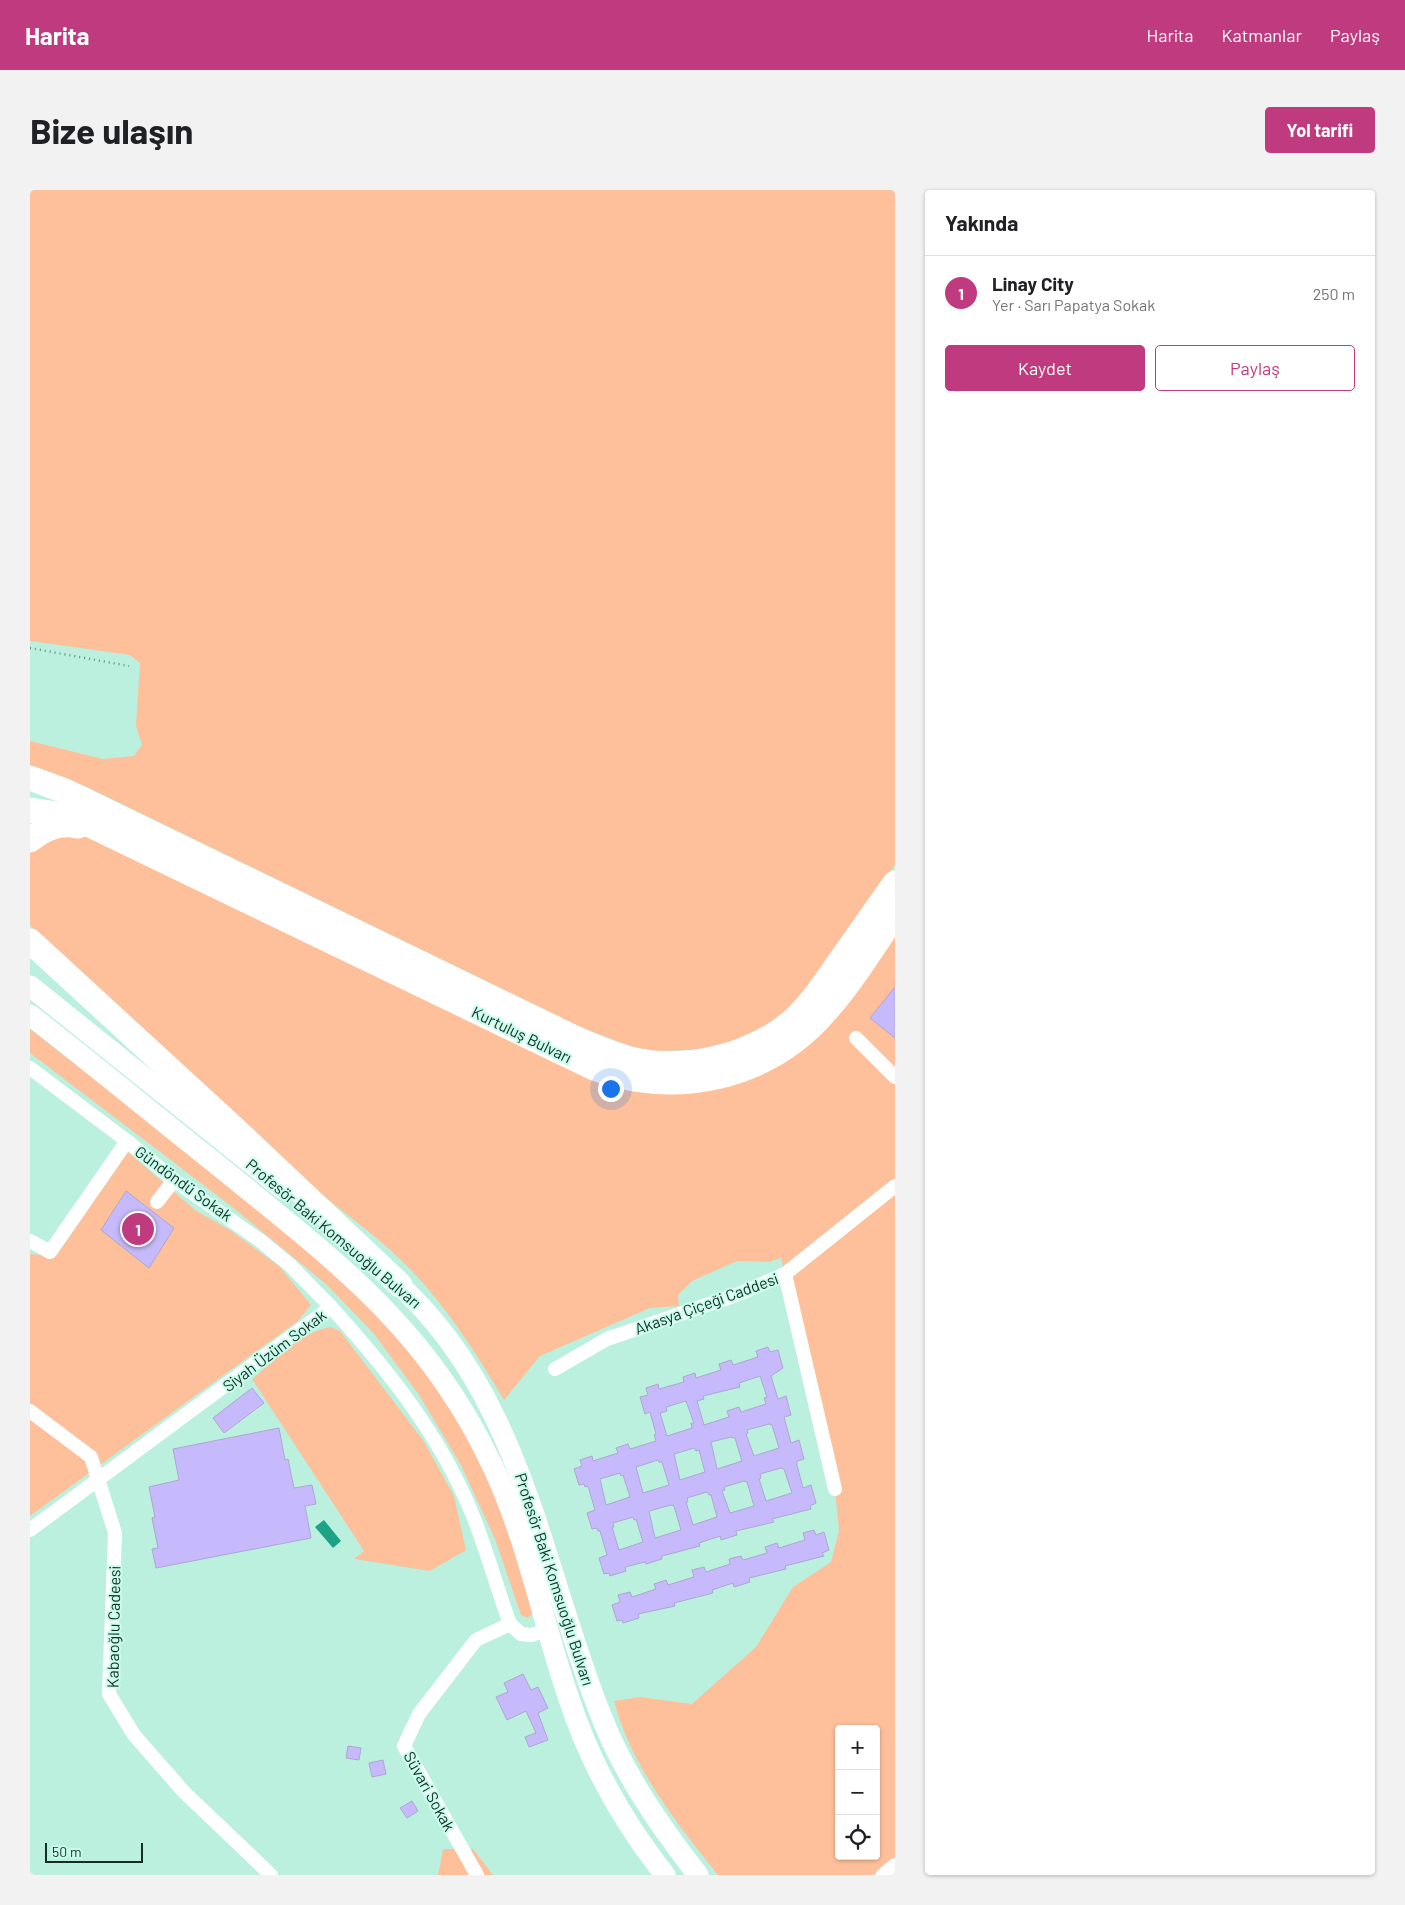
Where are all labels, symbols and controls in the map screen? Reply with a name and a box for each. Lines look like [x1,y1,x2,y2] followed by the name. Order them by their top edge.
[25,21,89,50] text: Harita
[1146,24,1194,46] text: Harita
[1222,24,1302,46] text: Katmanlar
[1330,24,1380,46] text: Paylaş
[1265,107,1375,153] button: Yol tarifi
[30,109,193,151] text: Bize ulaşın
[945,210,1018,235] text: Yakında
[992,272,1074,295] text: Linay City
[958,284,964,303] text: 1
[1313,284,1355,303] text: 250 m
[992,295,1155,314] text: Yer · Sarı Papatya Sokak
[945,345,1145,391] button: Kaydet
[1155,345,1355,391] button: Paylaş
[469,1002,575,1066] street label: Kurtuluş Bulvarı
[598,1076,624,1102] your location
[132,1141,236,1225] street label: Gündöndü Sokak
[243,1154,425,1312] street label: Profesör Baki Komsuoğlu Bulvarı
[122,1210,154,1248] pin: 1
[632,1268,780,1338] street label: Akasya Çiçeği Caddesi
[219,1305,329,1395] street label: Siyah Üzüm Sokak
[512,1470,598,1688] street label: Profesör Baki Komsuoğlu Bulvarı
[102,1566,124,1688] street label: Kabaoğlu Cadeesi
[835,1725,880,1860] map controls
[835,1725,880,1770] button: +
[400,1748,460,1834] street label: Süvari Sokak
[835,1770,880,1815] button: −
[835,1815,880,1860] button: locate
[45,1840,142,1863] scale bar
[52,1843,81,1860] text: 50 m

